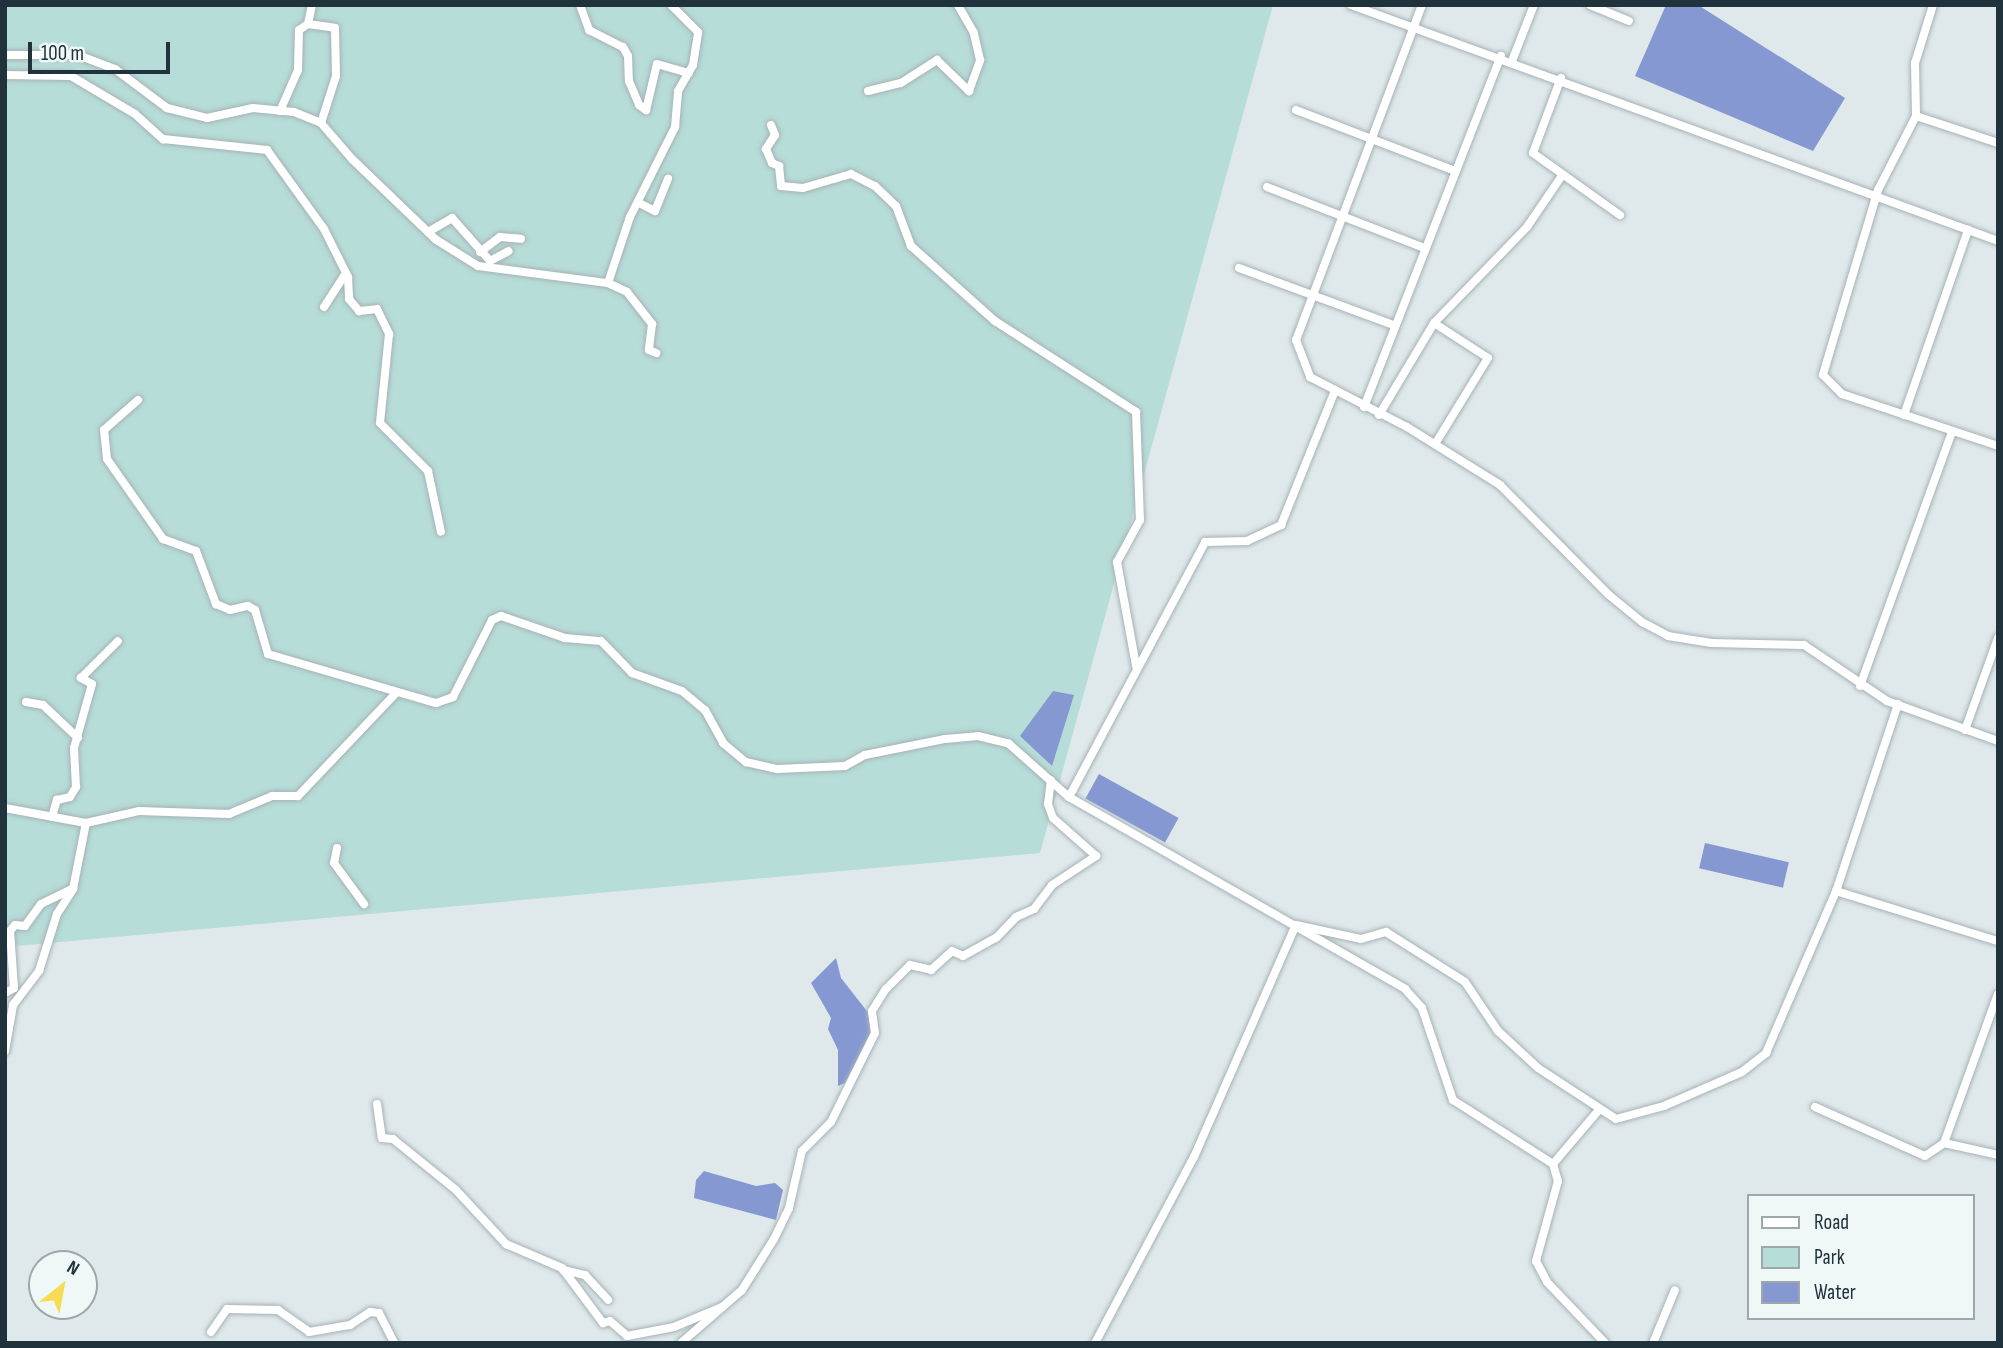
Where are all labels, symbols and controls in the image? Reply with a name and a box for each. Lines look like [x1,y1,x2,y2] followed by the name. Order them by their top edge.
[32,28,173,72] scale bar
[41,41,84,66] text: 100 m
[1748,1194,1975,1320] legend
[1814,1210,1849,1235] text: Road
[1814,1245,1845,1270] text: Park
[28,1250,98,1320] north arrow
[63,1256,83,1281] text: N
[1814,1280,1856,1305] text: Water

